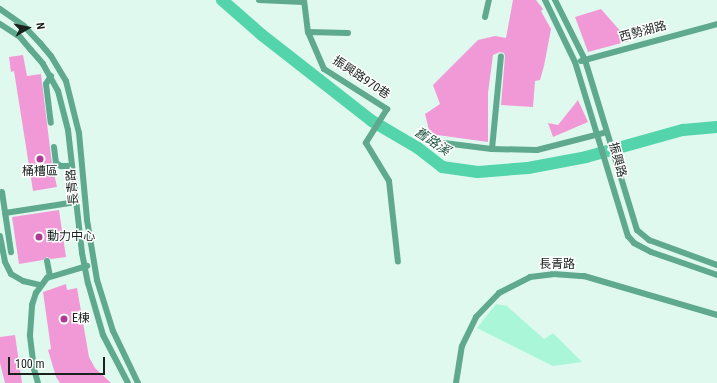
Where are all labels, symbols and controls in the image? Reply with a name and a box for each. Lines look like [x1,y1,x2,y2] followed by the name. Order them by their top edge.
[8,8,48,48] north arrow
[618,19,668,45] street label: 西勢湖路
[33,22,47,30] text: N
[330,54,392,102] street label: 振興路970巷
[411,125,453,159] water label: 舊路溪
[605,141,629,179] street label: 振興路
[35,154,45,164] marker: 桶槽區
[22,165,58,179] place label: 桶槽區
[64,168,82,206] street label: 長青路
[47,230,95,244] place label: 動力中心
[34,232,44,242] marker: 動力中心
[539,258,575,272] street label: 長青路
[72,312,90,326] place label: E棟
[59,314,69,324] marker: E棟
[10,349,107,375] scale bar
[15,357,45,371] text: 100 m

